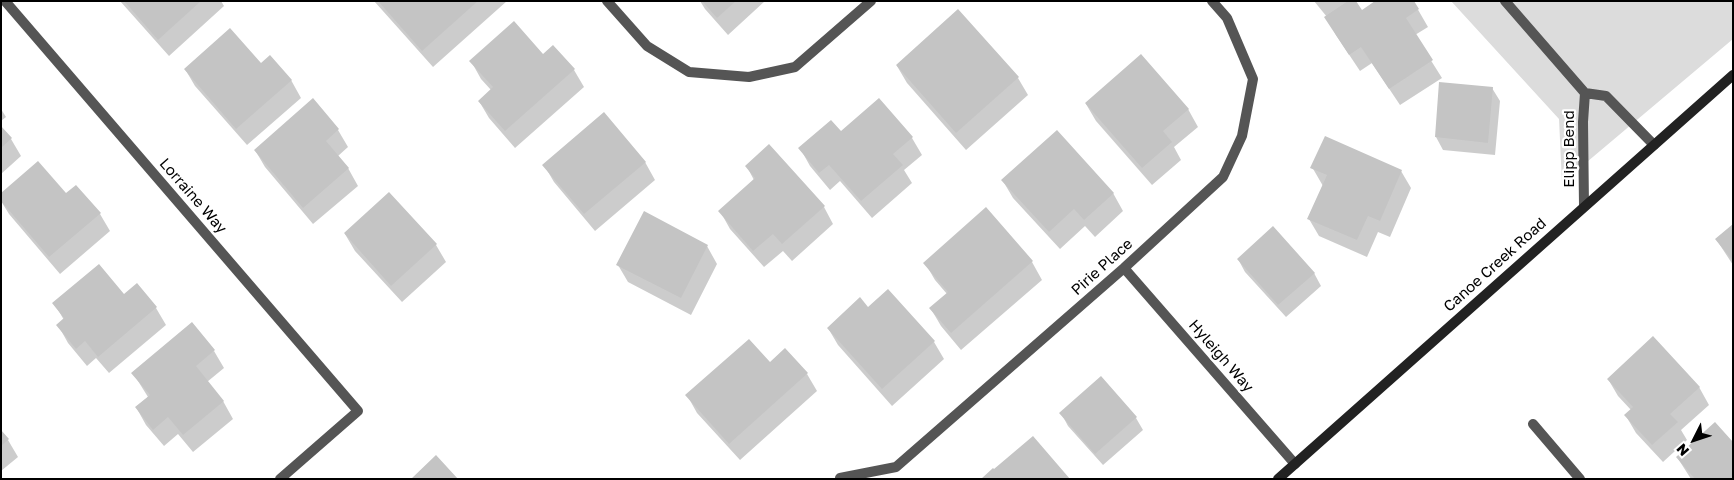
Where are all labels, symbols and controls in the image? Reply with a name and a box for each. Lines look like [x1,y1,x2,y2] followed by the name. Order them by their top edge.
[1560,110,1578,188] street label: Elipp Bend
[156,155,230,237] street label: Lorraine Way
[1440,214,1550,316] street label: Canoe Creek Road
[1068,235,1136,299] street label: Pirie Place
[1185,316,1257,396] street label: Hyleigh Way
[1669,415,1719,465] north arrow
[1672,441,1692,460] text: N

